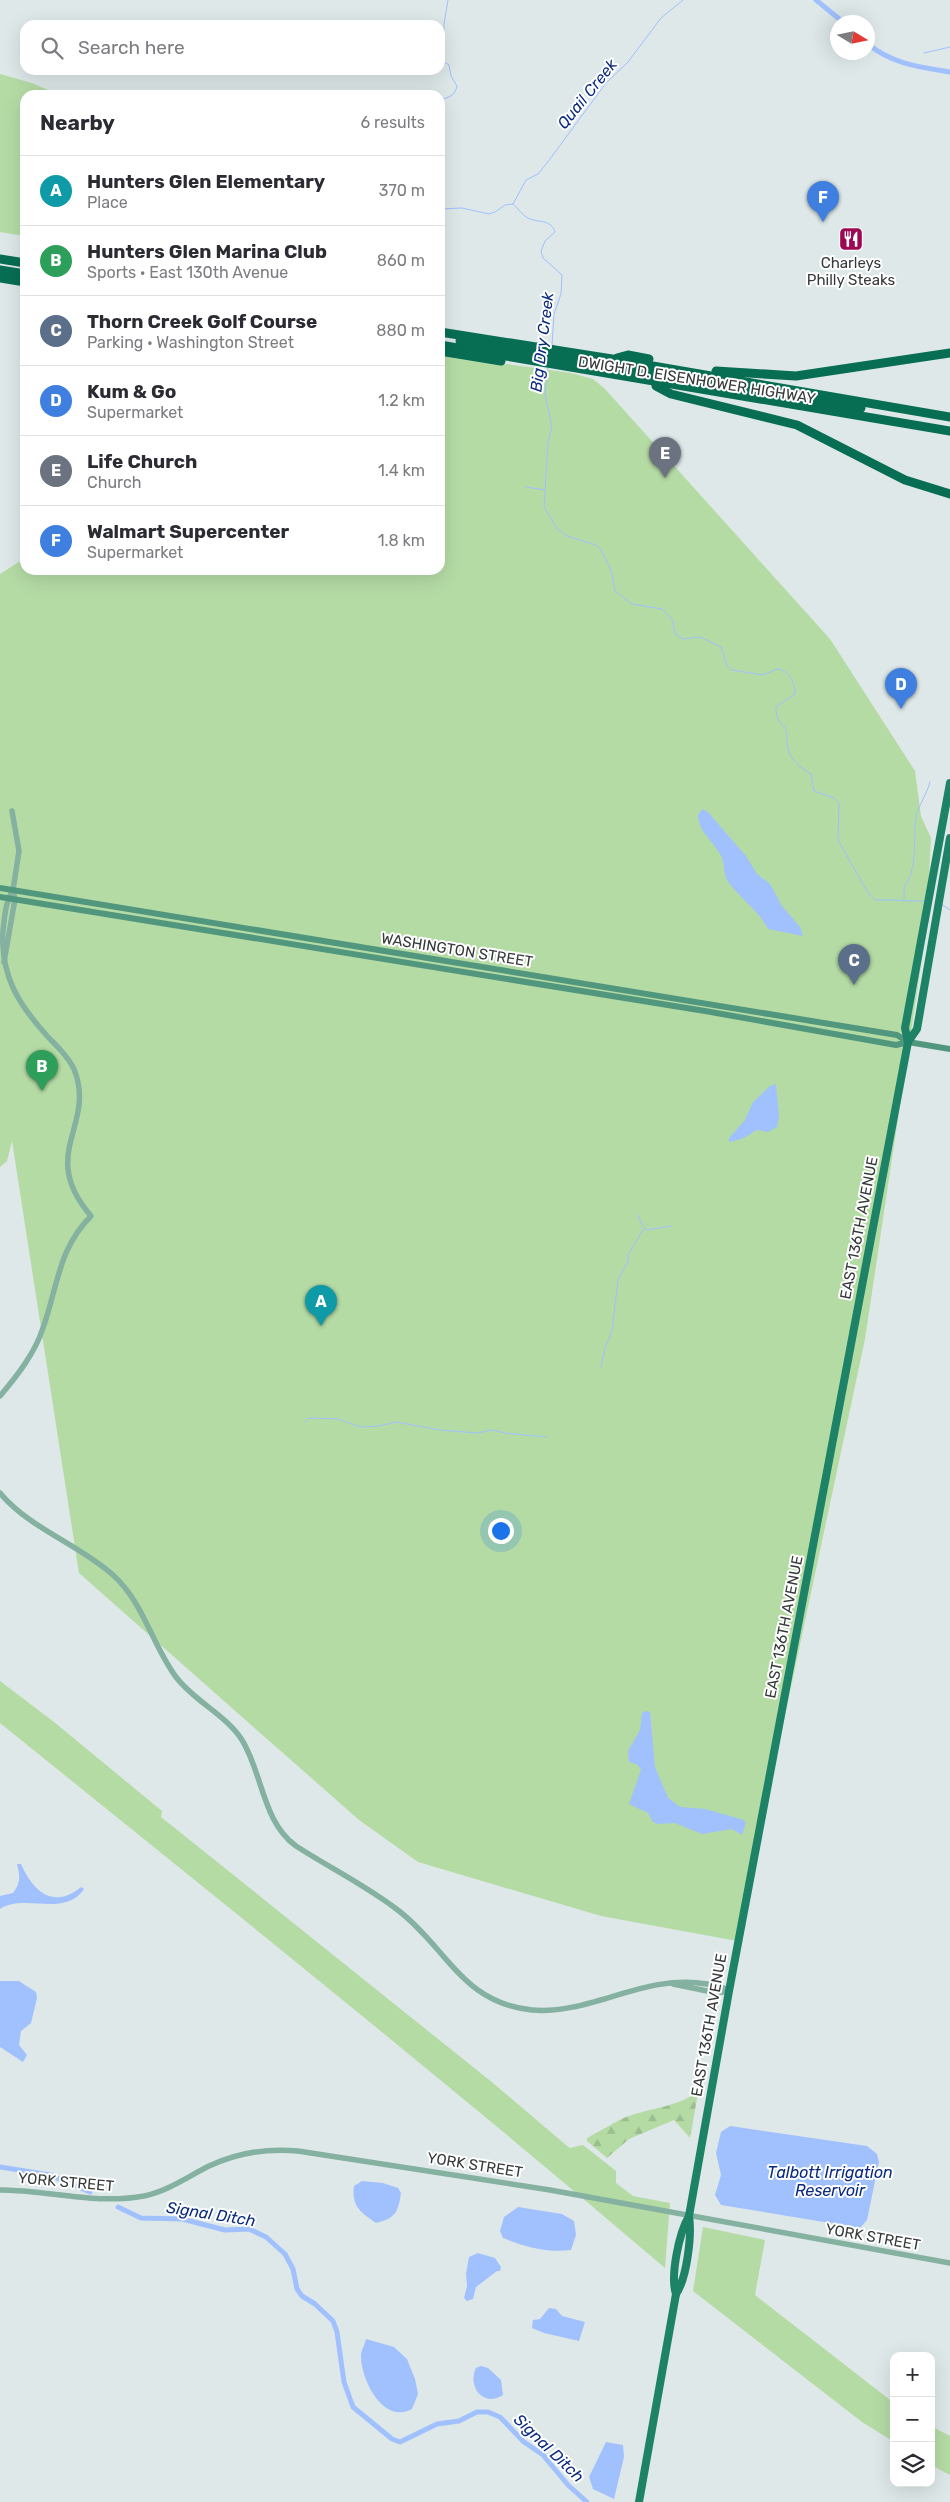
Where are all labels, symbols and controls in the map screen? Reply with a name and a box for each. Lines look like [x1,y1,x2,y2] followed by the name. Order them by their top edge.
[830,15,875,60] north arrow
[20,20,445,75] search box
[38,34,66,62] icon: search
[78,36,185,59] text: Search here
[553,55,621,133] water label: Quail Creek
[40,110,115,135] text: Nearby
[360,113,425,132] text: 6 results
[87,170,325,193] text: Hunters Glen Elementary
[50,181,62,200] text: A
[379,181,425,200] text: 370 m
[807,181,839,222] pin: F
[87,193,128,212] text: Place
[838,226,864,252] restaurant icon: Charleys Philly Steaks
[87,240,327,263] text: Hunters Glen Marina Club
[50,251,62,270] text: B
[377,251,425,270] text: 860 m
[807,254,896,289] place label: Charleys Philly Steaks
[87,263,288,282] text: Sports · East 130th Avenue
[526,290,558,393] water label: Big Dry Creek
[87,310,317,333] text: Thorn Creek Golf Course
[50,321,62,340] text: C
[376,321,425,340] text: 880 m
[87,333,294,352] text: Parking · Washington Street
[577,352,817,408] street label: DWIGHT D. EISENHOWER HIGHWAY
[87,380,176,403] text: Kum & Go
[50,391,62,410] text: D
[378,391,425,410] text: 1.2 km
[87,403,183,422] text: Supermarket
[649,437,681,478] pin: E
[87,450,197,473] text: Life Church
[51,461,61,480] text: E
[378,461,425,480] text: 1.4 km
[87,473,142,492] text: Church
[87,520,289,543] text: Walmart Supercenter
[51,531,61,550] text: F
[378,531,425,550] text: 1.8 km
[87,543,183,562] text: Supermarket
[885,668,917,709] pin: D
[380,929,534,971] street label: WASHINGTON STREET
[838,944,870,985] pin: C
[26,1050,58,1091] pin: B
[836,1155,882,1301] street label: EAST 136TH AVENUE
[305,1285,337,1326] pin: A
[488,1518,514,1544] your location
[761,1554,807,1700] street label: EAST 136TH AVENUE
[688,1952,730,2098] street label: EAST 136TH AVENUE
[426,2149,524,2181] street label: YORK STREET
[767,2163,893,2200] water label: Talbott Irrigation Reservoir
[17,2169,115,2195] street label: YORK STREET
[165,2198,257,2230] water label: Signal Ditch
[824,2220,922,2254] street label: YORK STREET
[890,2352,935,2487] map controls
[890,2352,935,2397] button: +
[890,2397,935,2442] button: −
[510,2410,588,2486] water label: Signal Ditch
[890,2442,935,2487] button: layers

